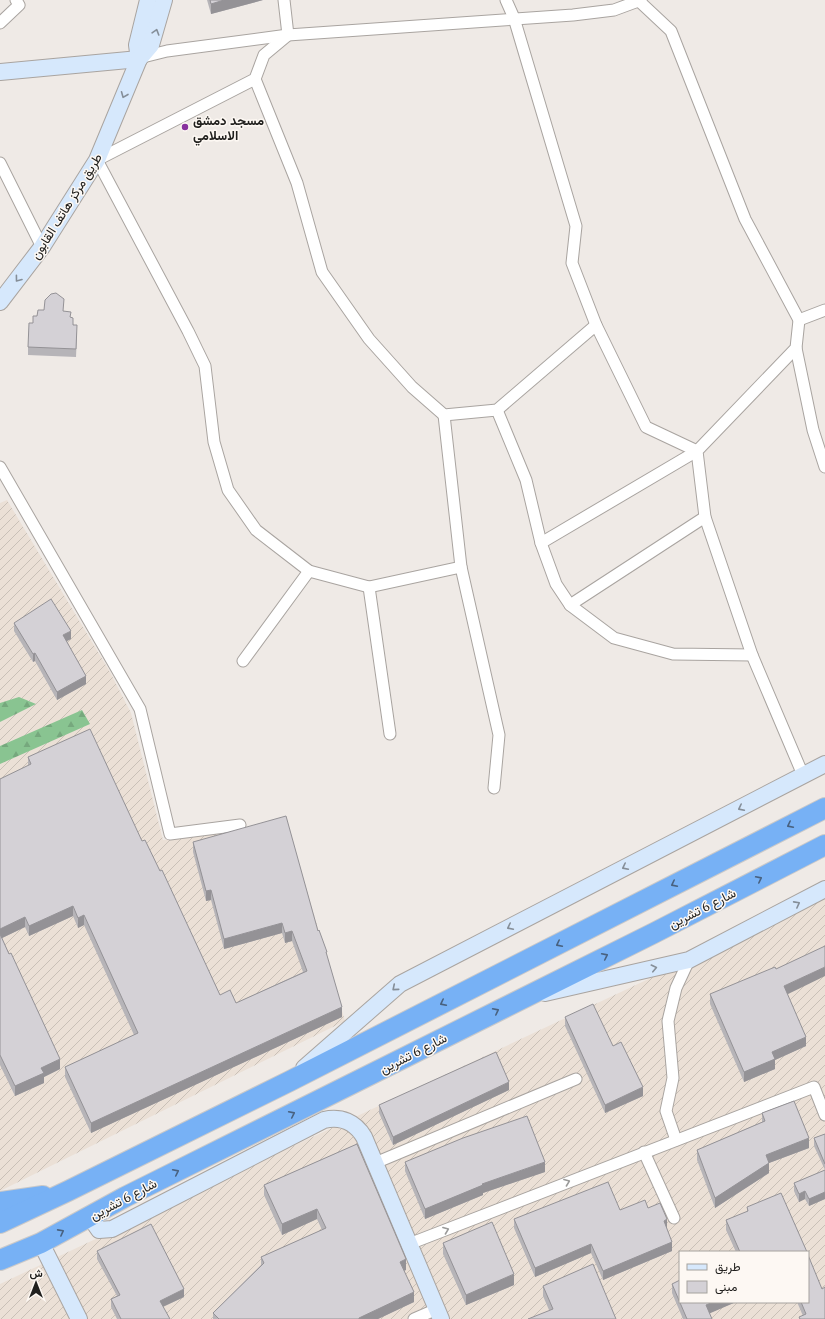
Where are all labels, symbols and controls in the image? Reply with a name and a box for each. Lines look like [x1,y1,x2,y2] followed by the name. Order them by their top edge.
[151,28,160,35] one-way arrow
[121,90,129,98] one-way arrow
[193,111,264,146] place label: مسجد دمشق الاسلامي
[180,122,190,132] marker: مسجد دمشق الاسلامي
[26,149,106,263] street label: طريق مركز هاتف القابون
[15,275,22,282] one-way arrow
[737,803,745,810] one-way arrow
[787,820,794,828] one-way arrow
[622,863,629,870] one-way arrow
[755,876,762,883] one-way arrow
[671,880,679,887] one-way arrow
[665,883,739,934] street label: شارع 6 تشرين
[793,901,800,908] one-way arrow
[507,922,514,930] one-way arrow
[555,939,563,946] one-way arrow
[601,953,609,961] one-way arrow
[651,965,657,973] one-way arrow
[393,984,400,991] one-way arrow
[440,998,447,1005] one-way arrow
[491,1008,499,1016] one-way arrow
[376,1028,450,1079] street label: شارع 6 تشرين
[288,1111,296,1119] one-way arrow
[172,1169,179,1177] one-way arrow
[86,1174,160,1225] street label: شارع 6 تشرين
[563,1179,570,1187] one-way arrow
[442,1226,449,1234] one-way arrow
[57,1230,64,1237] one-way arrow
[679,1251,809,1303] legend
[715,1259,741,1275] text: طريق
[16,1263,56,1303] north arrow
[29,1266,43,1280] text: ش
[715,1279,737,1295] text: مبنى

